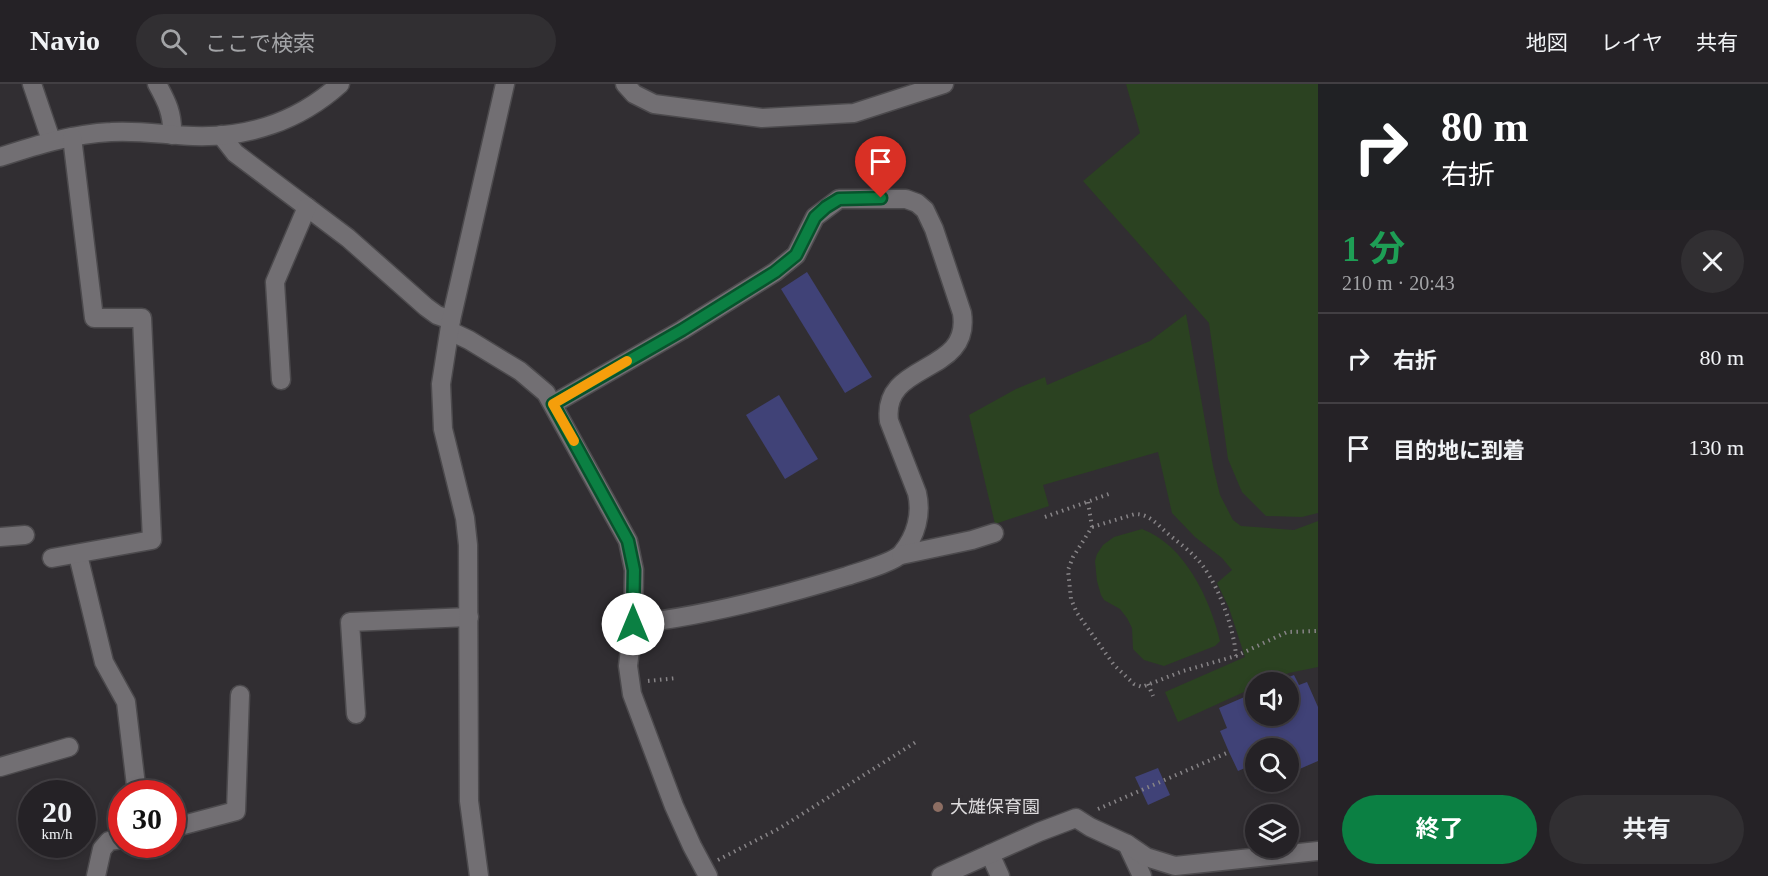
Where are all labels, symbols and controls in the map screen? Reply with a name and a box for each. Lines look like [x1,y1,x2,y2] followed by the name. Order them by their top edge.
[136,14,556,68] search box
[30,25,100,56] text: Navio
[157,25,190,58] icon: search
[205,31,315,56] text: ここで検索
[1526,31,1568,55] text: 地図
[1601,31,1663,55] text: レイヤ
[1696,31,1738,55] text: 共有
[1441,104,1529,150] text: 80 m
[1342,108,1420,186] icon: right
[855,136,906,198] pin
[864,145,897,178] icon: arrive
[1441,160,1495,190] text: 右折
[1342,229,1405,269] text: 1 分
[1681,230,1744,293] button: close
[1342,272,1455,294] text: 210 m · 20:43
[1342,342,1375,375] icon: right
[1699,345,1744,370] text: 80 m
[1393,348,1437,373] text: 右折
[1342,432,1375,465] icon: arrive
[1688,435,1744,460] text: 130 m
[1393,438,1525,463] text: 目的地に到着
[601,592,665,656] position arrow
[1245,672,1299,858] map controls
[1245,672,1299,726] button: sound
[1245,738,1299,792] button: search
[108,780,186,858] speed limit sign: 30
[42,795,72,828] text: 20
[1342,795,1537,864] button: 終了
[1549,795,1744,864] button: 共有
[950,797,1040,817] place label: 大雄保育園
[931,800,945,814] marker: 大雄保育園
[1245,804,1299,858] button: layers
[42,826,72,842] text: km/h

